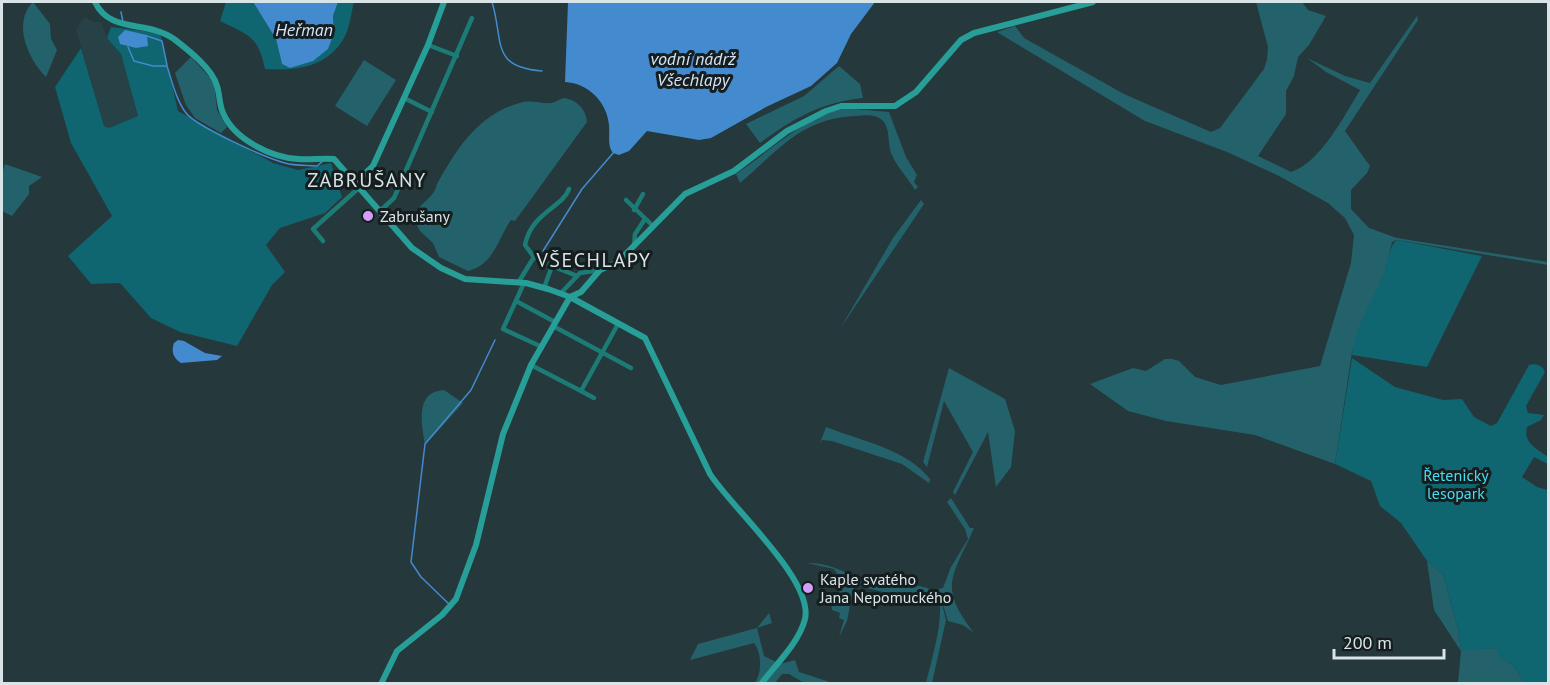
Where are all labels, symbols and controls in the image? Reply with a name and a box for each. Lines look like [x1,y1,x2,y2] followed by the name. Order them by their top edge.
[275,18,333,41] water label: Heřman
[650,47,737,91] water label: vodní nádrž Všechlapy
[307,167,427,193] district label: ZABRUŠANY
[380,206,450,226] place label: Zabrušany
[361,209,375,223] marker: Zabrušany
[535,247,652,273] district label: VŠECHLAPY
[1423,465,1489,503] park label: Řetenický lesopark
[819,569,951,607] place label: Kaple svatého Jana Nepomuckého
[801,581,815,595] marker: Kaple svatého Jana Nepomuckého
[1334,622,1444,660] scale bar
[1343,631,1392,654] text: 200 m

